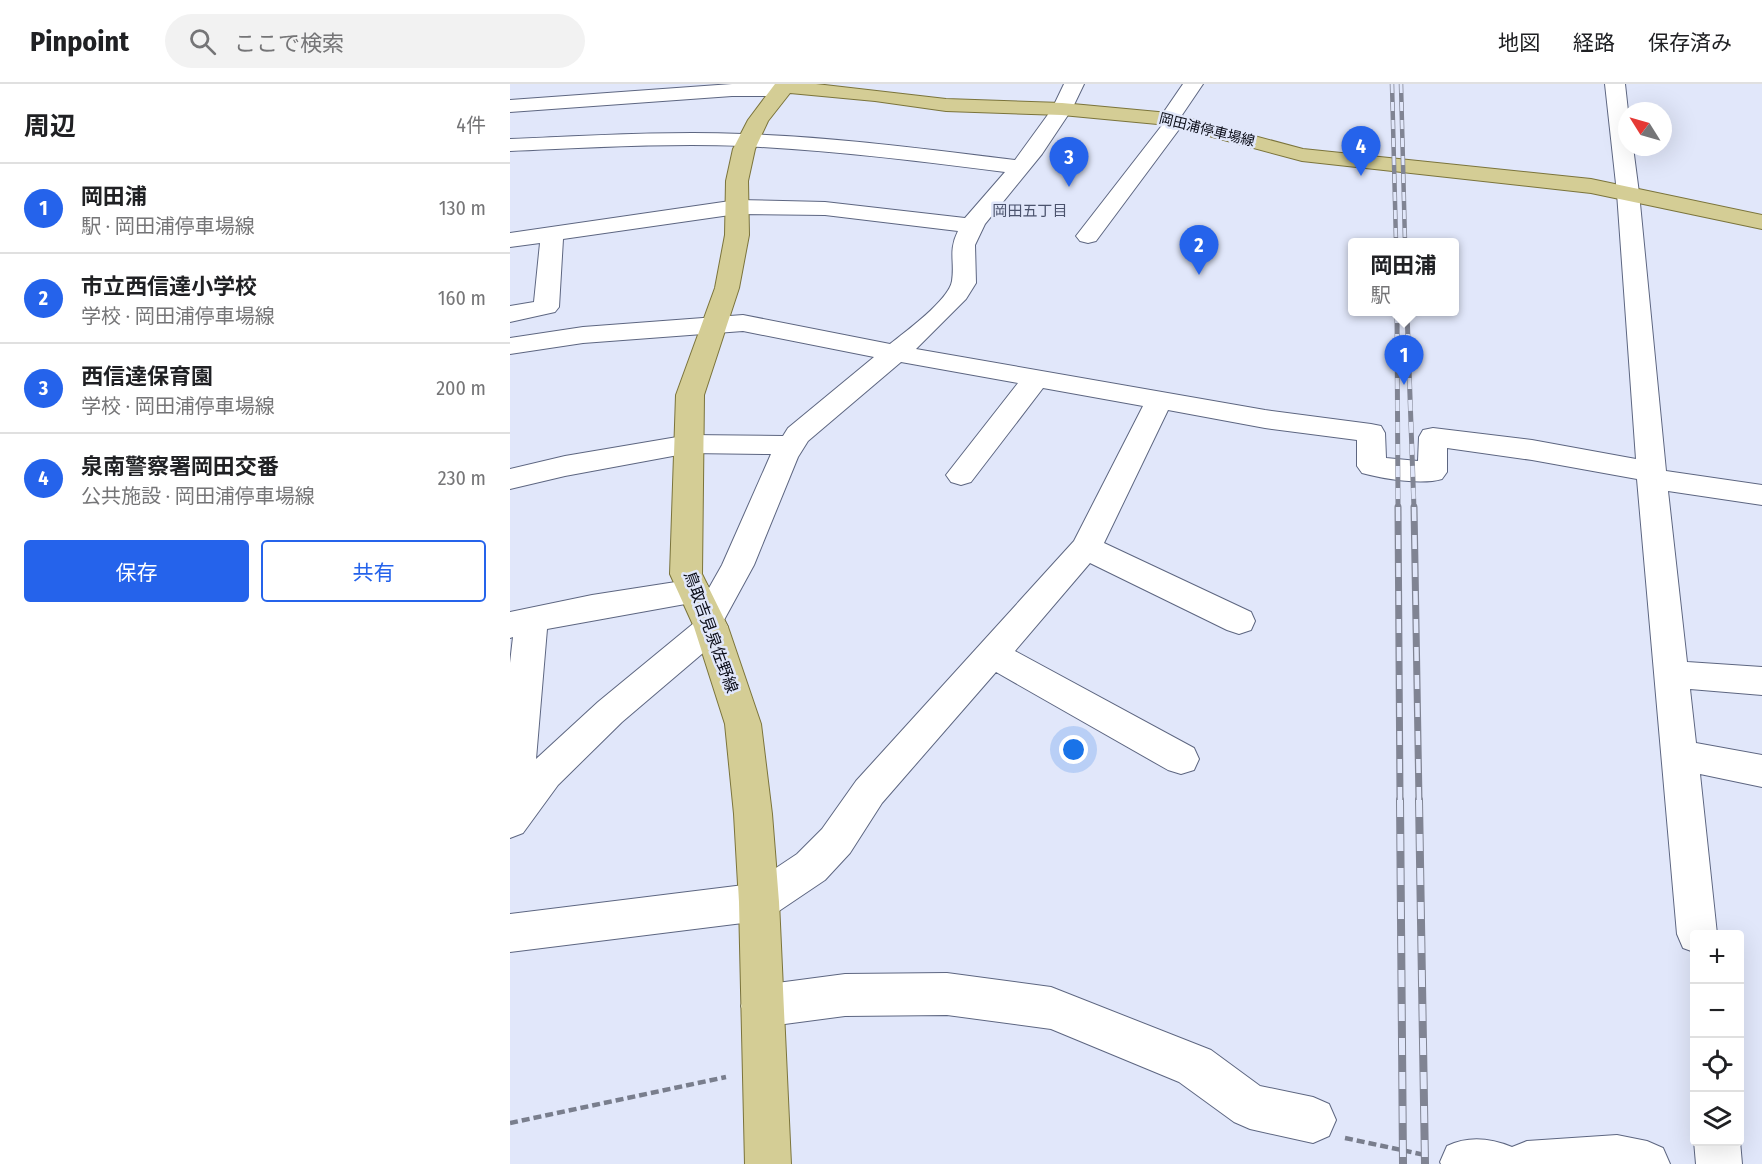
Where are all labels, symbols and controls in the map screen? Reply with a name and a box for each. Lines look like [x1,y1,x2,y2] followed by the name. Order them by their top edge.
[165,14,585,68] search box
[30,25,129,58] text: Pinpoint
[186,25,219,58] icon: search
[234,30,344,57] text: ここで検索
[1498,30,1540,56] text: 地図
[1573,30,1615,56] text: 経路
[1648,30,1732,56] text: 保存済み
[1618,102,1672,156] north arrow
[1157,110,1257,150] street label: 岡田浦停車場線
[24,111,76,142] text: 周辺
[456,113,486,137] text: 4件
[1342,126,1380,176] pin: 4
[1050,138,1088,187] pin: 3
[81,183,147,210] text: 岡田浦
[39,196,48,220] text: 1
[439,196,486,220] text: 130 m
[992,202,1068,220] district label: 岡田五丁目
[81,214,255,238] text: 駅 · 岡田浦停車場線
[1180,226,1218,275] pin: 2
[1348,238,1459,316] popup
[1370,252,1437,279] text: 岡田浦
[81,273,257,300] text: 市立西信達小学校
[1370,283,1390,307] text: 駅
[39,286,48,310] text: 2
[438,286,486,310] text: 160 m
[81,304,275,328] text: 学校 · 岡田浦停車場線
[1384,336,1424,385] pin: 1
[81,363,213,390] text: 西信達保育園
[39,376,48,400] text: 3
[436,376,486,400] text: 200 m
[81,394,275,418] text: 学校 · 岡田浦停車場線
[81,453,279,480] text: 泉南警察署岡田交番
[38,466,49,490] text: 4
[438,466,486,490] text: 230 m
[81,484,315,508] text: 公共施設 · 岡田浦停車場線
[24,540,249,602] button: 保存
[261,540,486,602] button: 共有
[680,569,742,695] street label: 鳥取吉見泉佐野線
[1059,735,1088,764] your location
[1690,930,1744,1146] map controls
[1690,930,1744,984] button: +
[1690,984,1744,1038] button: −
[1690,1038,1744,1092] button: locate
[1690,1092,1744,1146] button: layers

